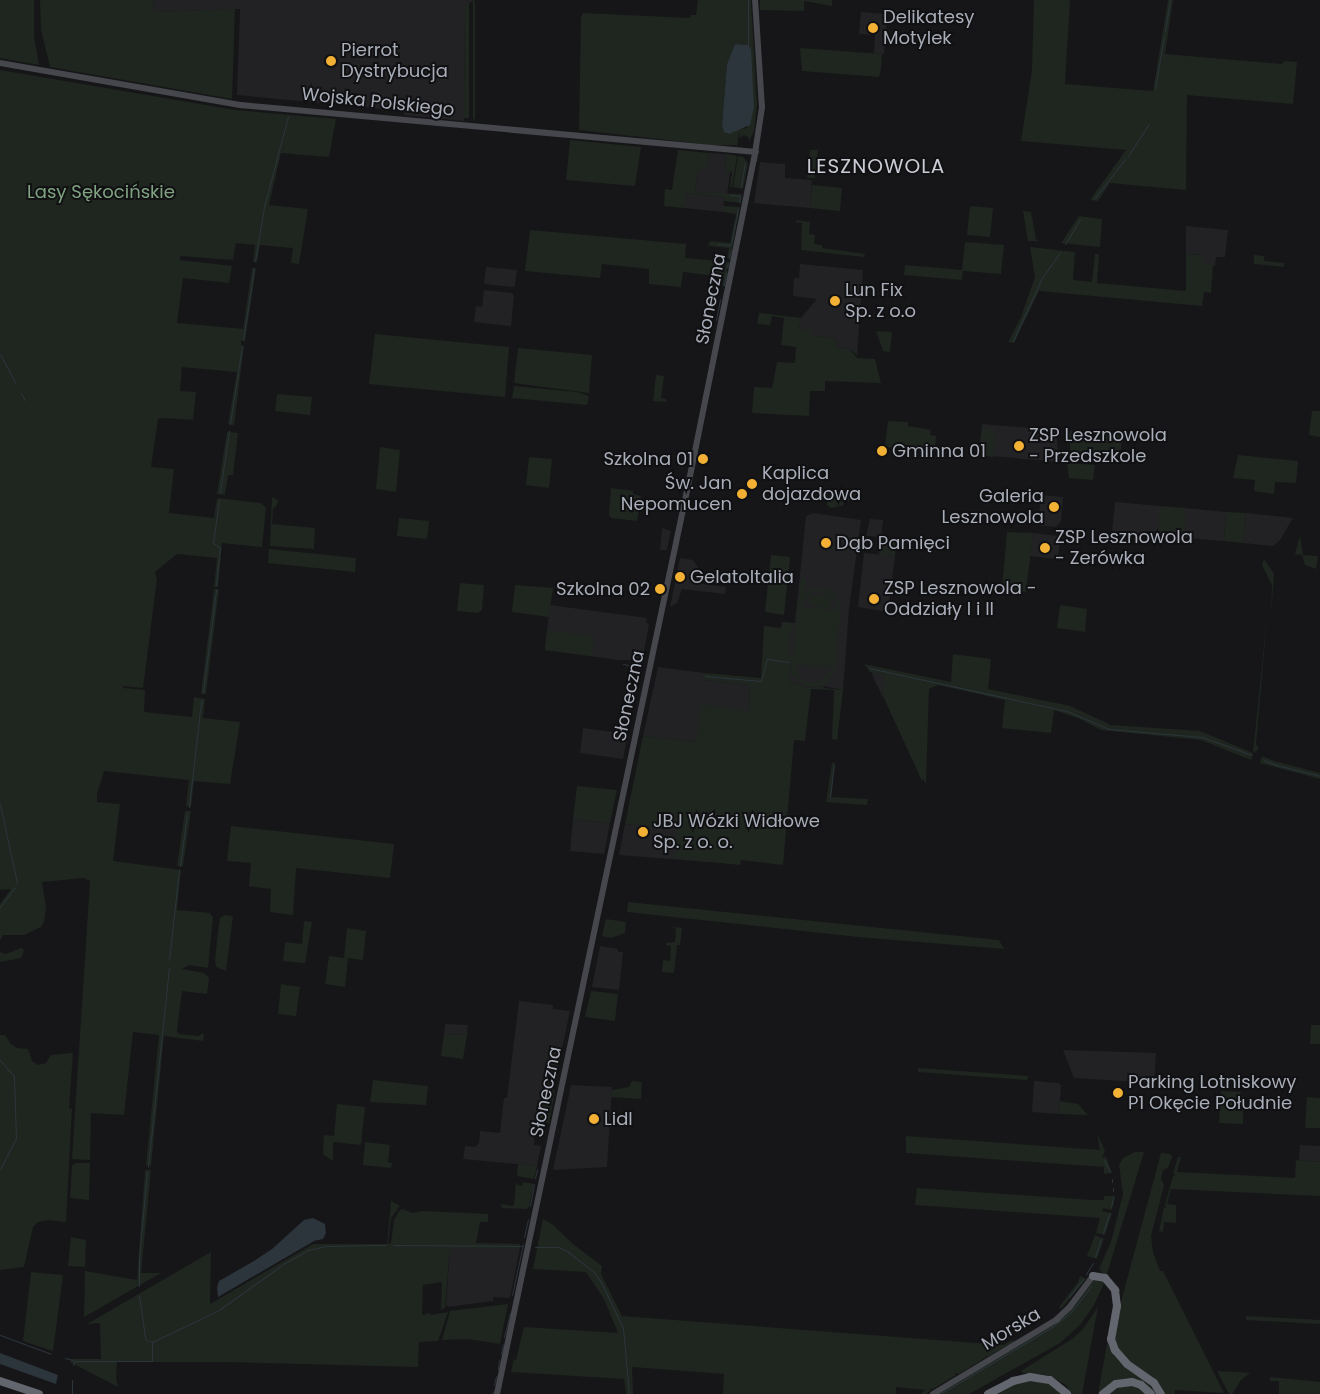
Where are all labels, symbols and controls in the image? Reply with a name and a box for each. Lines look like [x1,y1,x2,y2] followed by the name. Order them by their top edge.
[883,7,974,50] place label: Delikatesy Motylek
[867,22,879,34] marker: Delikatesy Motylek
[341,40,448,82] place label: Pierrot Dystrybucja
[325,55,337,67] marker: Pierrot Dystrybucja
[301,83,455,121] street label: Wojska Polskiego
[805,154,947,178] district label: LESZNOWOLA
[27,181,175,203] park label: Lasy Sękocińskie
[692,252,730,346] street label: Słoneczna
[845,280,916,322] place label: Lun Fix Sp. z o.o
[829,295,841,307] marker: Lun Fix Sp. z o.o
[1029,425,1167,468] place label: ZSP Lesznowola - Przedszkole
[892,440,986,462] place label: Gminna 01
[1013,440,1025,452] marker: ZSP Lesznowola - Przedszkole
[876,445,888,457] marker: Gminna 01
[603,448,693,470] place label: Szkolna 01
[697,453,709,465] marker: Szkolna 01
[762,463,861,506] place label: Kaplica dojazdowa
[621,473,732,516] place label: Św. Jan Nepomucen
[746,478,758,490] marker: Kaplica dojazdowa
[942,486,1044,528] place label: Galeria Lesznowola
[736,488,748,500] marker: Św. Jan Nepomucen
[1048,501,1060,513] marker: Galeria Lesznowola
[1055,527,1193,570] place label: ZSP Lesznowola - Zerówka
[836,532,950,554] place label: Dąb Pamięci
[820,537,832,549] marker: Dąb Pamięci
[1039,542,1051,554] marker: ZSP Lesznowola - Zerówka
[690,566,794,588] place label: GelatoItalia
[674,571,686,583] marker: GelatoItalia
[556,578,650,600] place label: Szkolna 02
[884,578,1037,620] place label: ZSP Lesznowola - Oddziały I i II
[654,583,666,595] marker: Szkolna 02
[868,593,880,605] marker: ZSP Lesznowola - Oddziały I i II
[609,649,649,743] street label: Słoneczna
[653,811,820,854] place label: JBJ Wózki Widłowe Sp. z o. o.
[637,826,649,838] marker: JBJ Wózki Widłowe Sp. z o. o.
[526,1045,566,1139] street label: Słoneczna
[1128,1072,1296,1114] place label: Parking Lotniskowy P1 Okęcie Południe
[1112,1087,1124,1099] marker: Parking Lotniskowy P1 Okęcie Południe
[604,1108,633,1130] place label: Lidl
[588,1113,600,1125] marker: Lidl
[978,1303,1044,1355] street label: Morska

